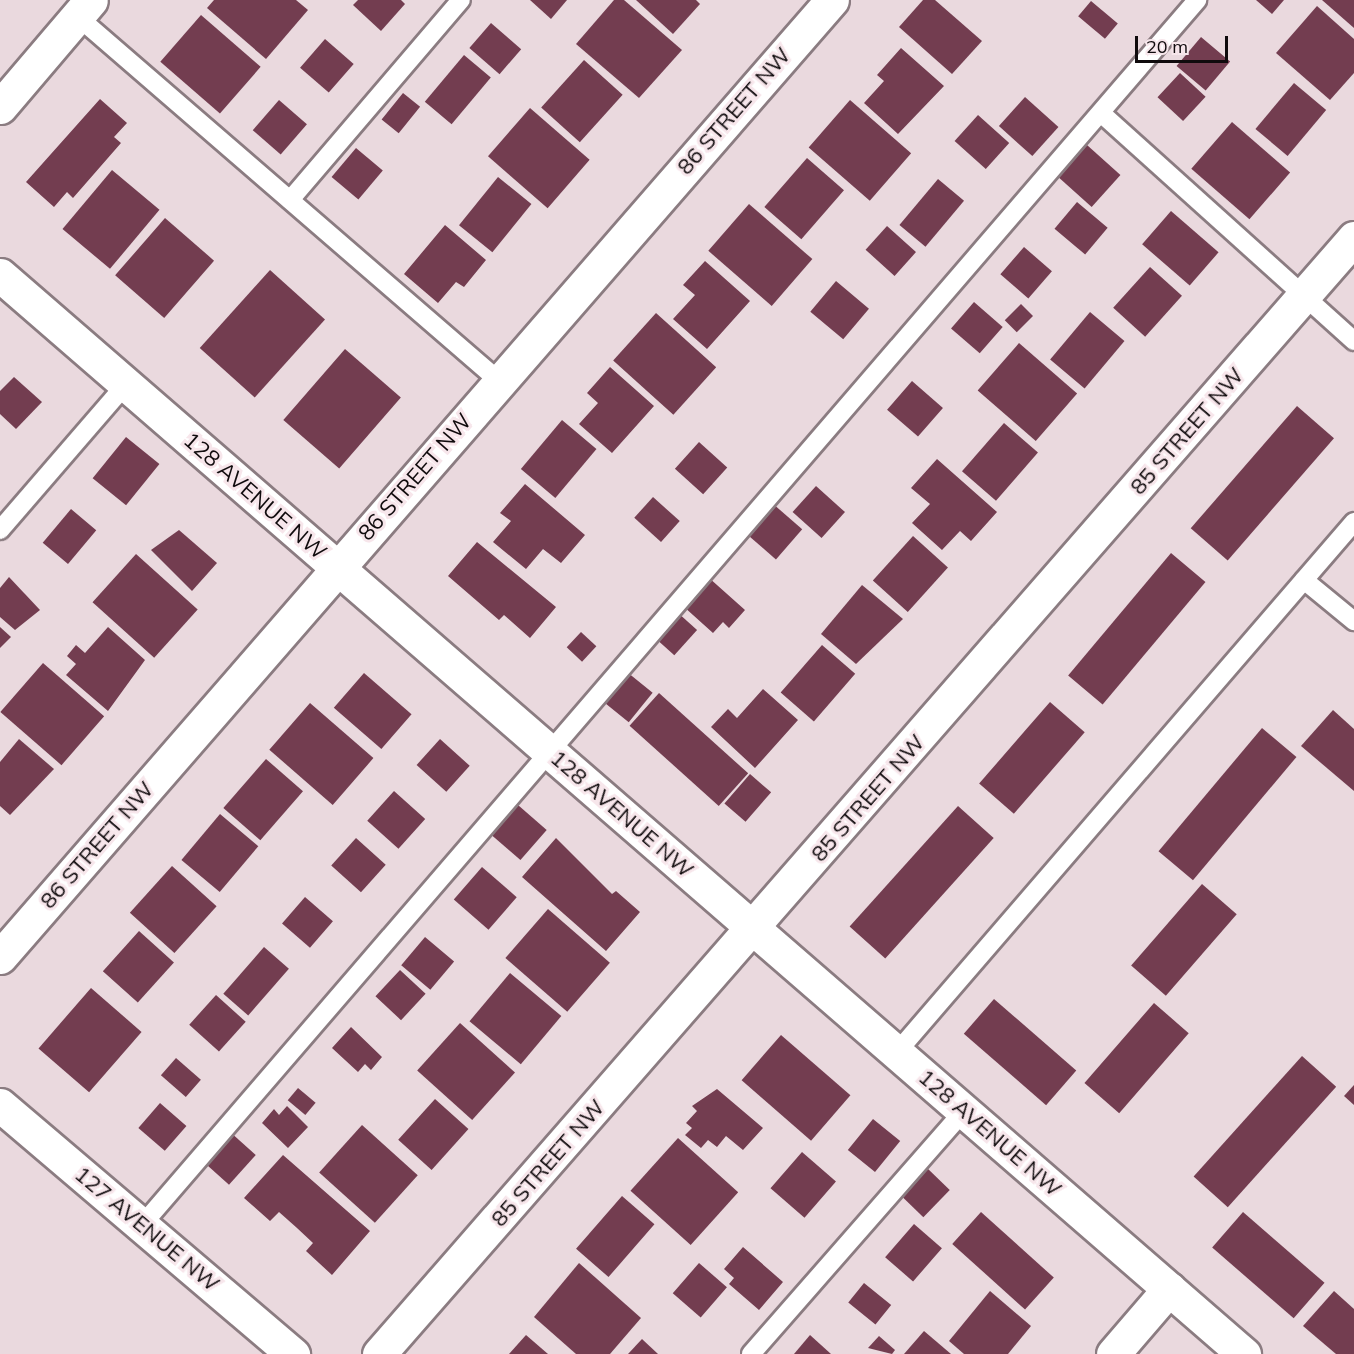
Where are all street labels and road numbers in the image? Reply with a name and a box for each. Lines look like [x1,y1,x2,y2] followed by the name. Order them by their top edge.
[672,42,796,180] street label: 86 STREET NW
[1125,362,1249,500] street label: 85 STREET NW
[353,408,477,546] street label: 86 STREET NW
[178,427,332,565] street label: 128 AVENUE NW
[806,729,930,867] street label: 85 STREET NW
[545,745,699,883] street label: 128 AVENUE NW
[35,776,159,914] street label: 86 STREET NW
[913,1064,1067,1202] street label: 128 AVENUE NW
[486,1094,610,1232] street label: 85 STREET NW
[69,1161,225,1297] street label: 127 AVENUE NW

